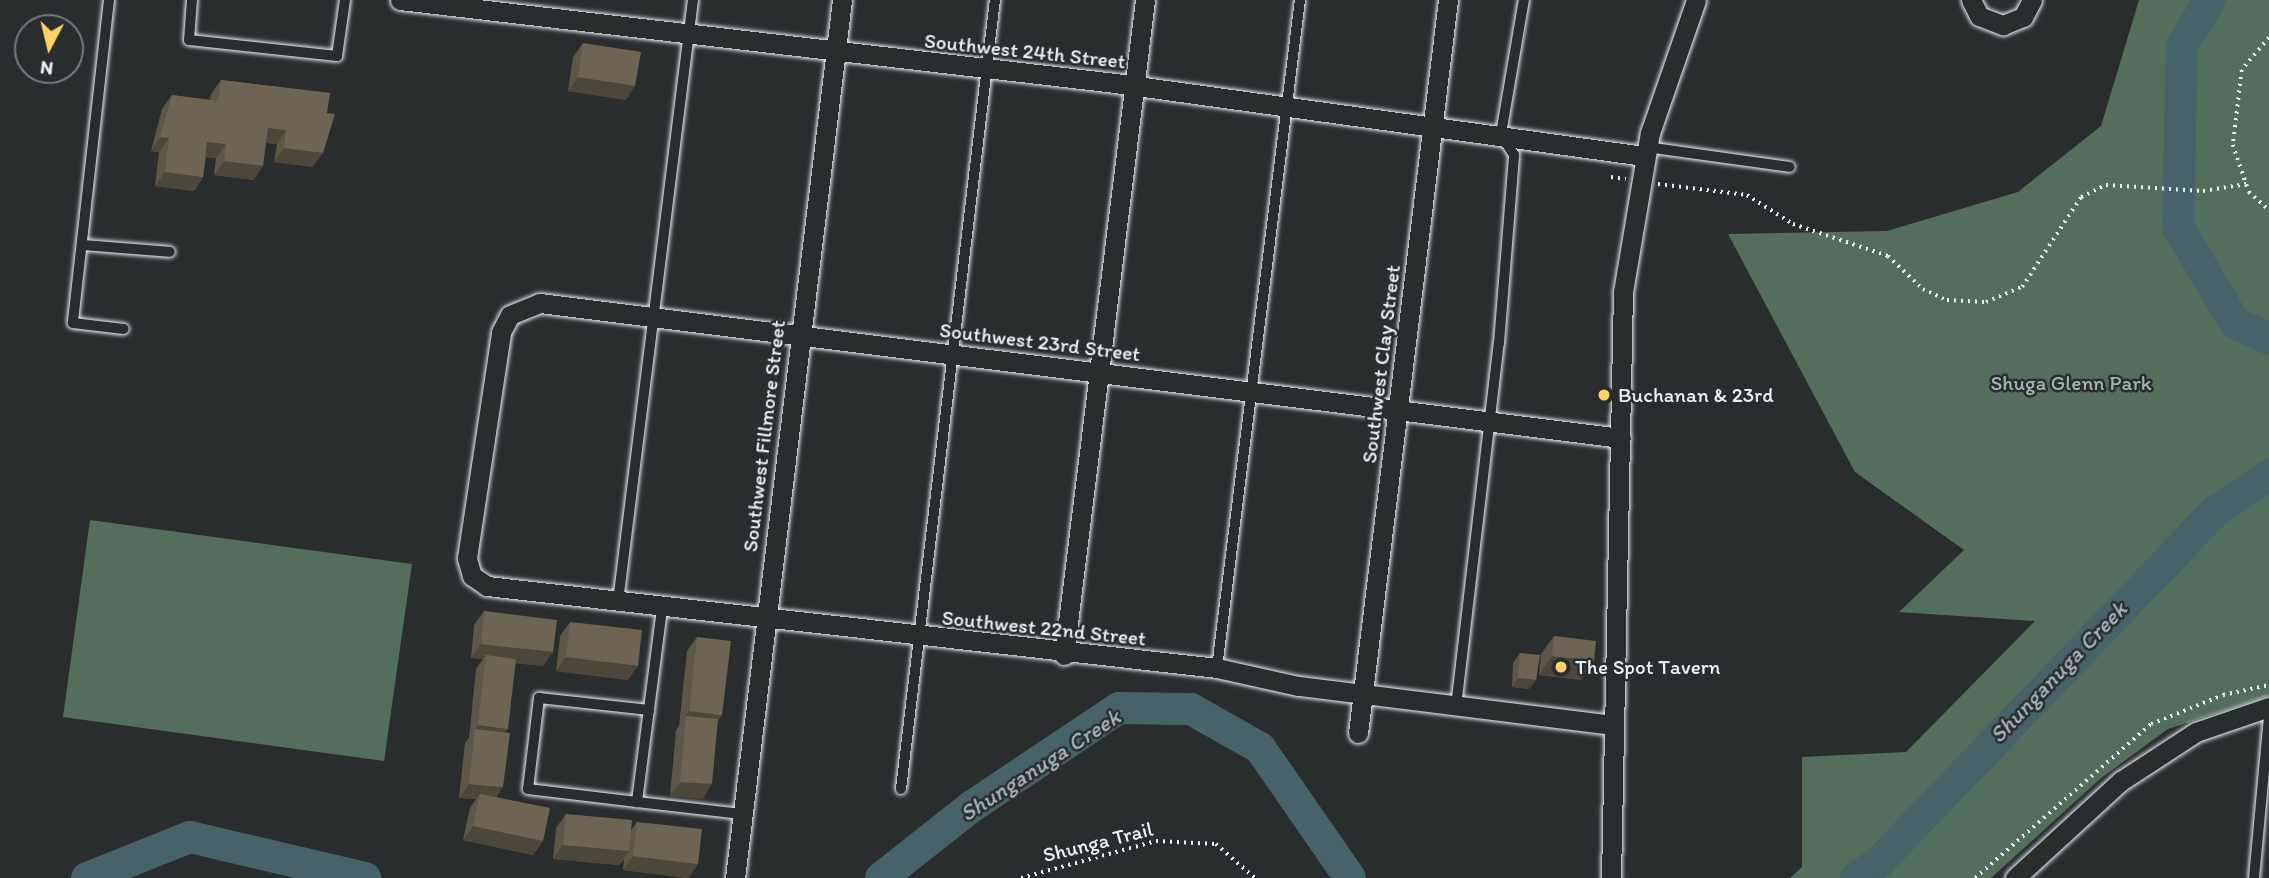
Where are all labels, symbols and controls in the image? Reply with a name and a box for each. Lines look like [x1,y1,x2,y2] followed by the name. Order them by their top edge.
[14,14,84,84] north arrow
[923,28,1127,74] street label: Southwest 24th Street
[39,56,54,81] text: N
[1356,263,1406,465] street label: Southwest Clay Street
[939,317,1141,367] street label: Southwest 23rd Street
[737,318,791,554] street label: Southwest Fillmore Street
[1991,370,2151,396] park label: Shuga Glenn Park
[1618,382,1774,408] place label: Buchanan & 23rd
[1596,387,1612,403] marker: Buchanan & 23rd
[1984,596,2132,748] water label: Shunganuga Creek
[941,605,1147,651] street label: Southwest 22nd Street
[1575,654,1719,680] place label: The Spot Tavern
[1553,659,1569,675] marker: The Spot Tavern
[955,703,1125,827] water label: Shunganuga Creek
[1040,816,1156,868] street label: Shunga Trail

